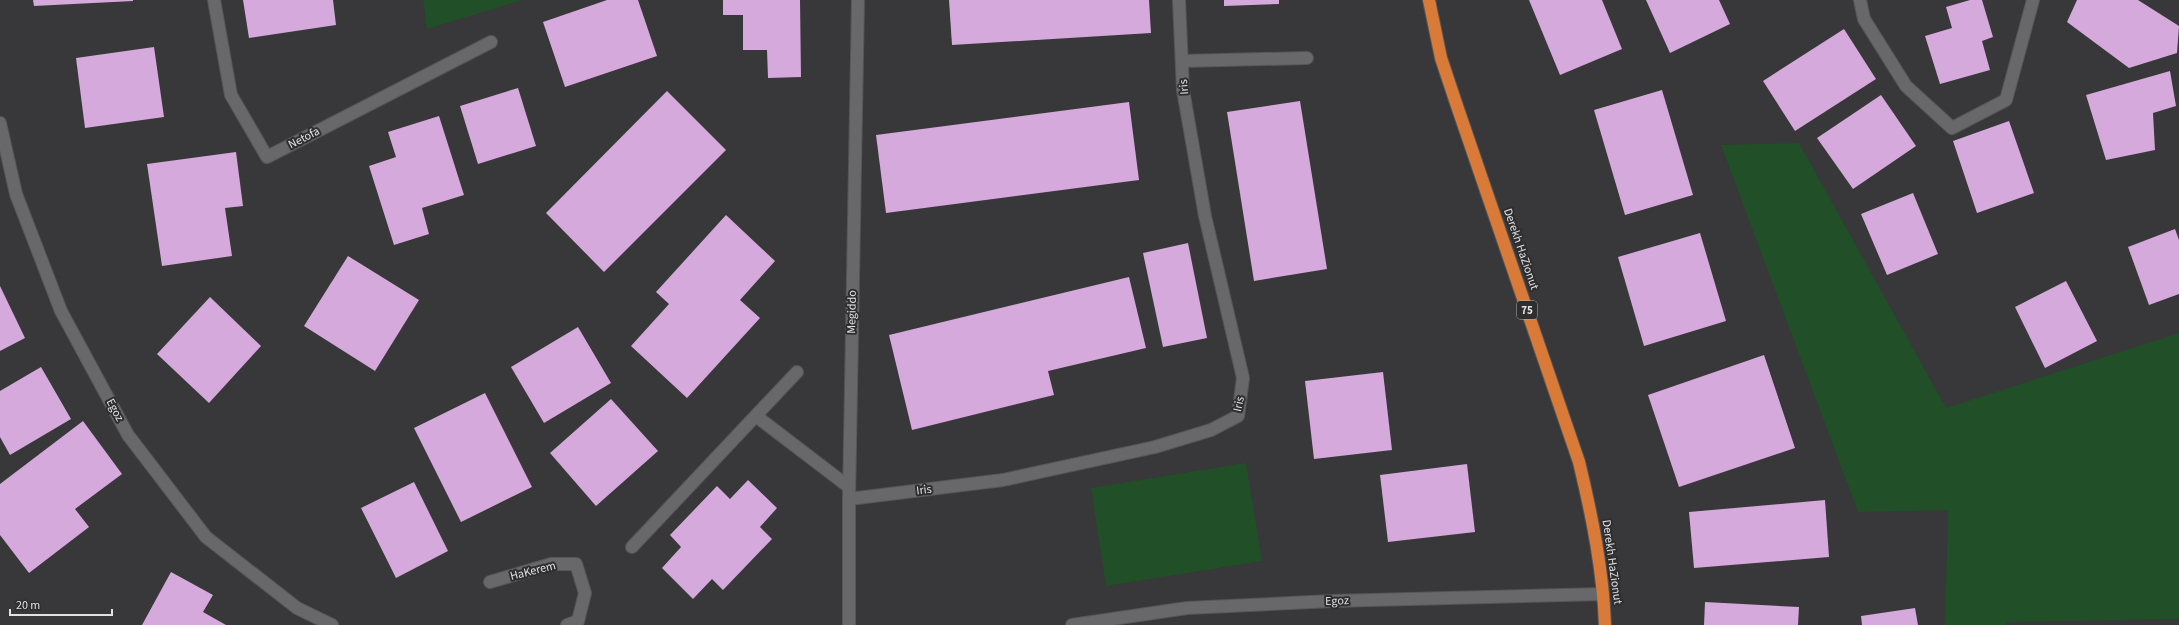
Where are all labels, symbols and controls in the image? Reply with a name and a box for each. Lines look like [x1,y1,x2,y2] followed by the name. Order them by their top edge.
[1175,79,1193,95] street label: Iris
[285,123,323,153] street label: Netofa
[1499,206,1543,292] street label: Derekh HaZionut
[843,290,861,334] street label: Megiddo
[1517,301,1537,319] road number: 75
[1229,395,1249,413] street label: Iris
[102,396,128,424] street label: Egoz
[915,481,933,499] street label: Iris
[1598,519,1626,605] street label: Derekh HaZionut
[508,557,558,585] street label: HaKerem
[10,591,112,617] scale bar
[1325,592,1349,610] street label: Egoz
[16,597,40,614] text: 20 m

